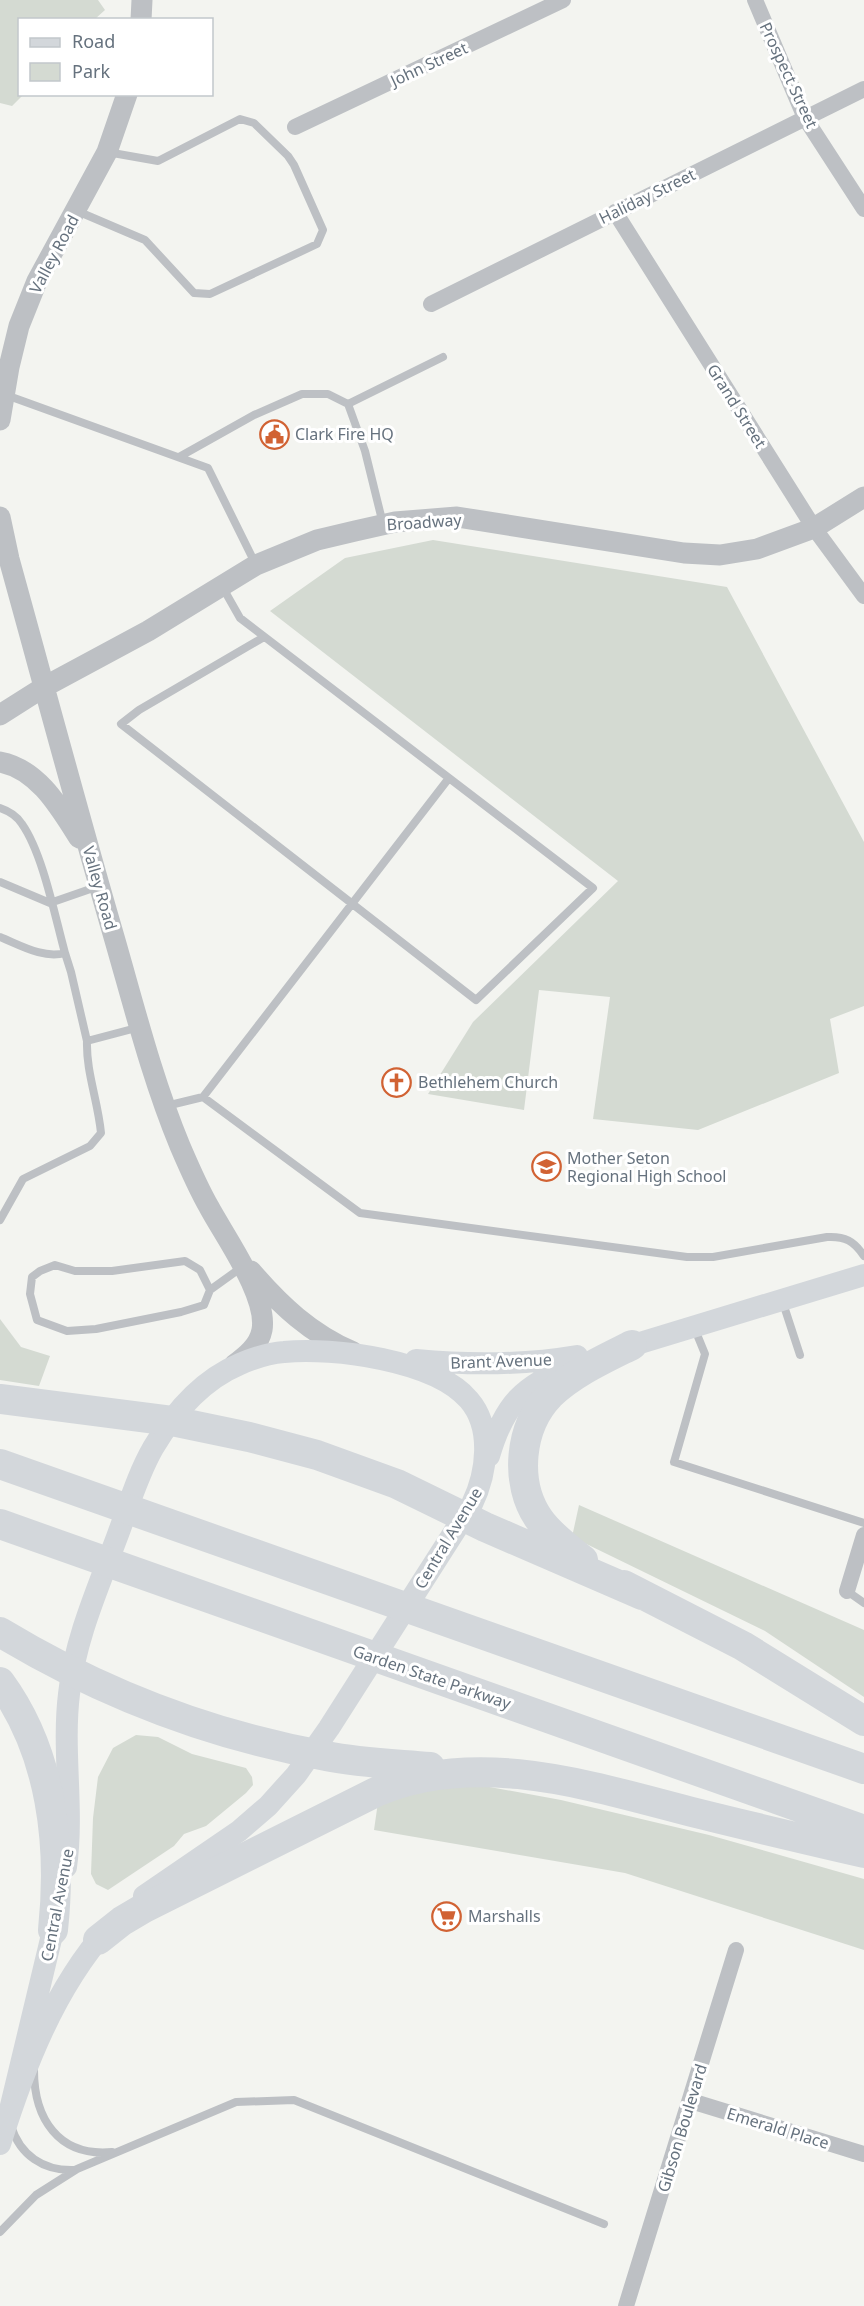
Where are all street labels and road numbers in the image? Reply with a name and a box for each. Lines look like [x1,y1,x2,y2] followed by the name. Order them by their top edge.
[755,18,823,132] street label: Prospect Street
[385,36,471,92] street label: John Street
[595,163,699,229] street label: Haliday Street
[24,211,84,297] street label: Valley Road
[702,360,772,452] street label: Grand Street
[386,508,463,536] street label: Broadway
[78,844,122,932] street label: Valley Road
[450,1348,552,1374] street label: Brant Avenue
[409,1483,487,1593] street label: Central Avenue
[350,1640,515,1715] street label: Garden State Parkway
[35,1847,79,1963] street label: Central Avenue
[652,2061,712,2195] street label: Gibson Boulevard
[724,2102,832,2154] street label: Emerald Place

